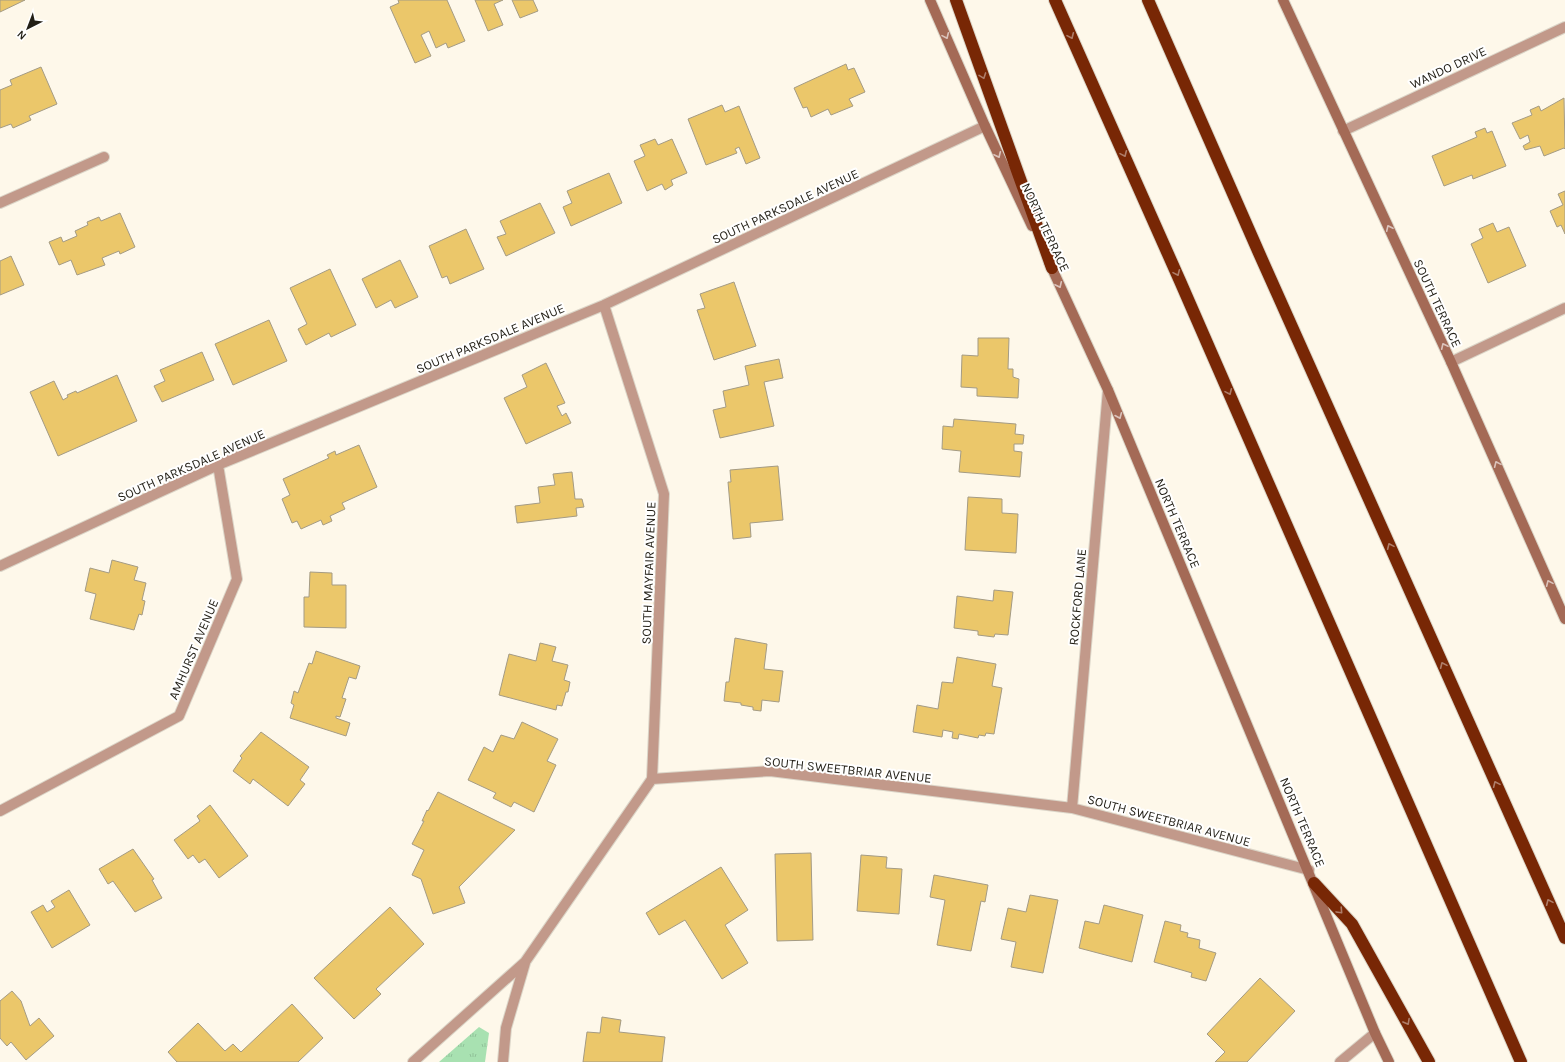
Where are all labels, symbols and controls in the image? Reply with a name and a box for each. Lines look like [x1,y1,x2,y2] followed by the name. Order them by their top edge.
[8,8,48,48] north arrow
[14,28,29,43] text: N
[941,31,949,39] one-way arrow
[1066,31,1074,39] one-way arrow
[1408,43,1489,92] street label: WANDO DRIVE
[979,73,987,80] one-way arrow
[1119,150,1127,158] one-way arrow
[994,151,1002,158] one-way arrow
[710,166,861,247] street label: SOUTH PARKSDALE AVENUE
[1018,181,1073,274] street label: NORTH TERRACE
[1386,224,1394,232] one-way arrow
[1411,257,1465,350] street label: SOUTH TERRACE
[1172,269,1180,276] one-way arrow
[1054,281,1062,288] one-way arrow
[414,300,567,377] street label: SOUTH PARKSDALE AVENUE
[1440,342,1448,349] one-way arrow
[1224,388,1232,396] one-way arrow
[1115,413,1123,420] one-way arrow
[115,426,267,505] street label: SOUTH PARKSDALE AVENUE
[1493,461,1501,468] one-way arrow
[1152,476,1203,570] street label: NORTH TERRACE
[639,501,658,645] street label: SOUTH MAYFAIR AVENUE
[1387,543,1395,551] one-way arrow
[1066,548,1089,646] street label: ROCKFORD LANE
[1546,580,1554,588] one-way arrow
[166,597,221,702] street label: AMHURST AVENUE
[1440,662,1448,670] one-way arrow
[764,753,932,786] street label: SOUTH SWEETBRIAR AVENUE
[1277,775,1328,869] street label: NORTH TERRACE
[1493,780,1501,788] one-way arrow
[1086,791,1252,849] street label: SOUTH SWEETBRIAR AVENUE
[1546,899,1554,907] one-way arrow
[1335,907,1342,914] one-way arrow
[1402,1018,1410,1026] one-way arrow

